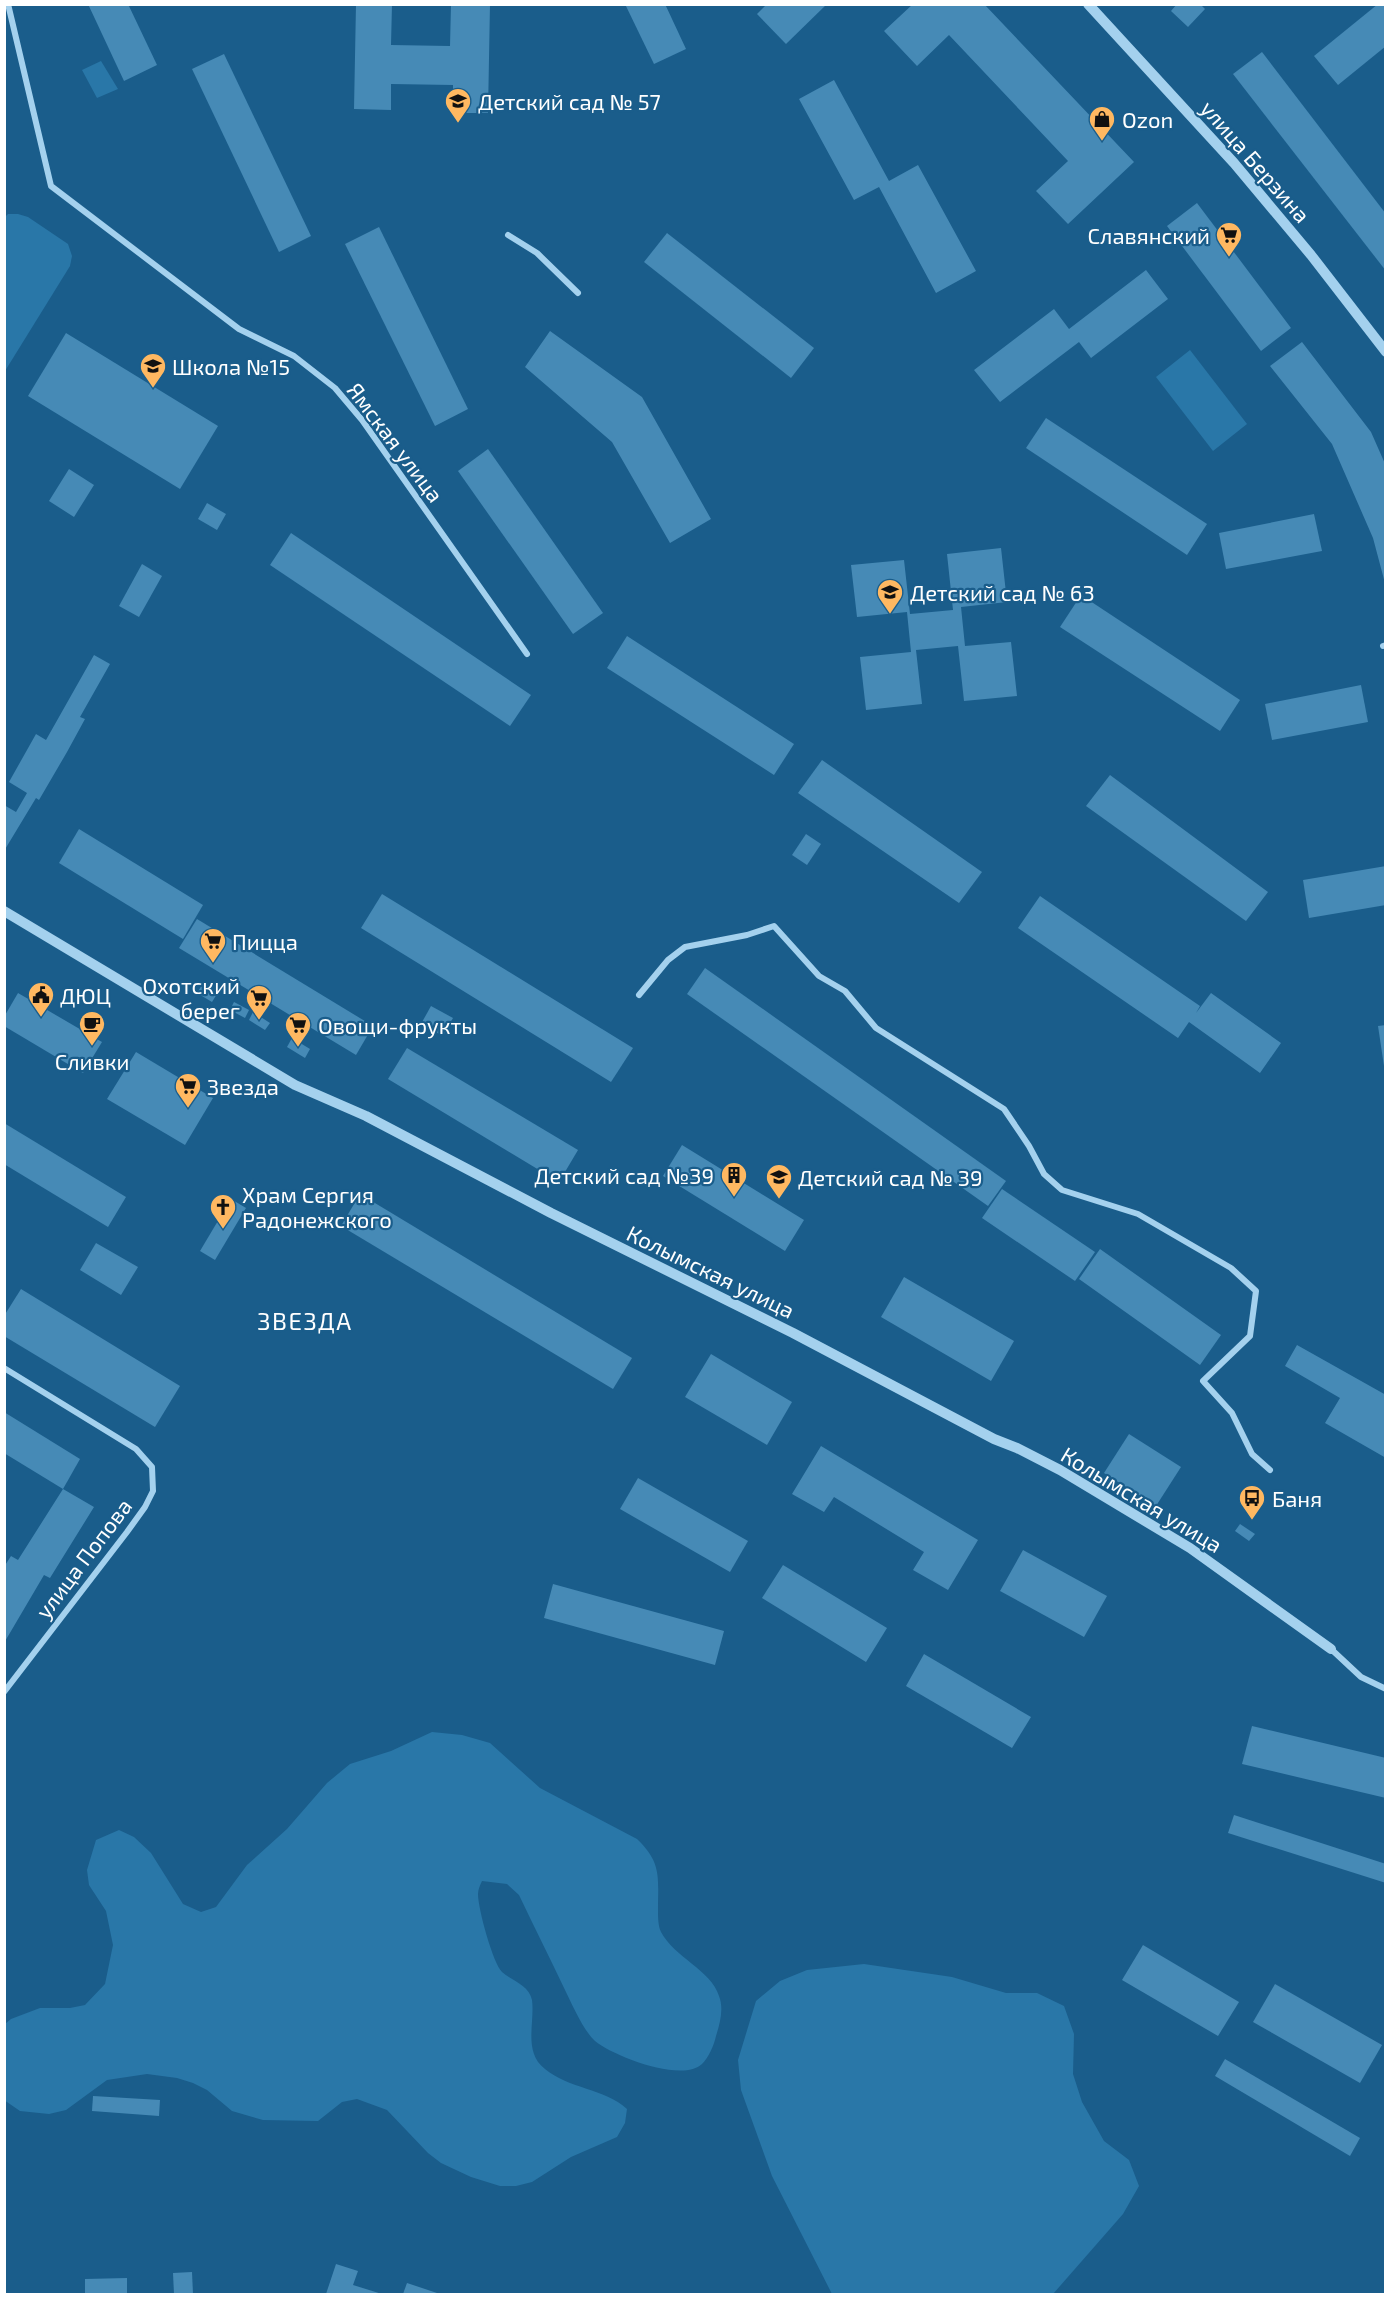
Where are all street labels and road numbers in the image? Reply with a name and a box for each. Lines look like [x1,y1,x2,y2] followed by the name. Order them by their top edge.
[1195,95,1316,228] street label: улица Берзина
[342,377,449,508] street label: Ямская улица
[623,1219,799,1324] street label: Колымская улица
[1056,1441,1227,1558] street label: Колымская улица
[30,1493,137,1624] street label: улица Попова

